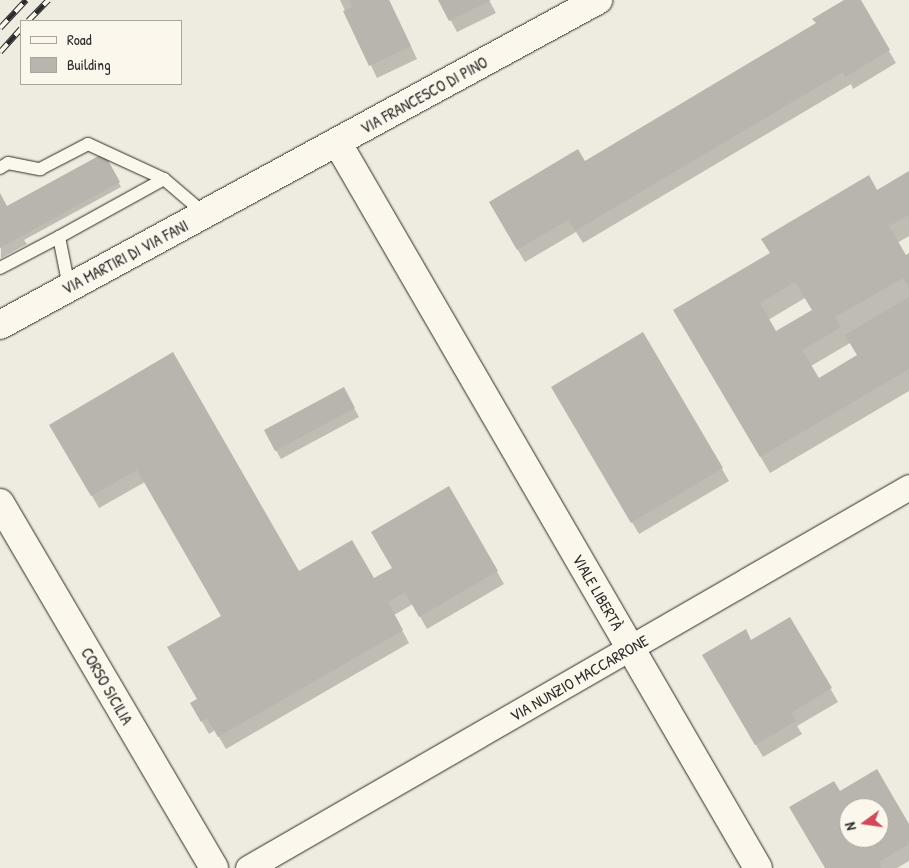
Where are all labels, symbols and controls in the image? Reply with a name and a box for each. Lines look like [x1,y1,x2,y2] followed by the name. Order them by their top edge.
[20,20,182,85] legend
[67,29,92,50] text: Road
[357,52,491,138] street label: VIA FRANCESCO DI PINO
[67,54,111,75] text: Building
[59,216,191,298] street label: VIA MARTIRI DI VIA FANI
[569,551,627,633] street label: VIALE LIBERTÀ
[507,631,651,725] street label: VIA NUNZIO MACCARRONE
[77,644,137,728] street label: CORSO SICILIA
[839,798,889,848] north arrow
[840,821,860,832] text: N

